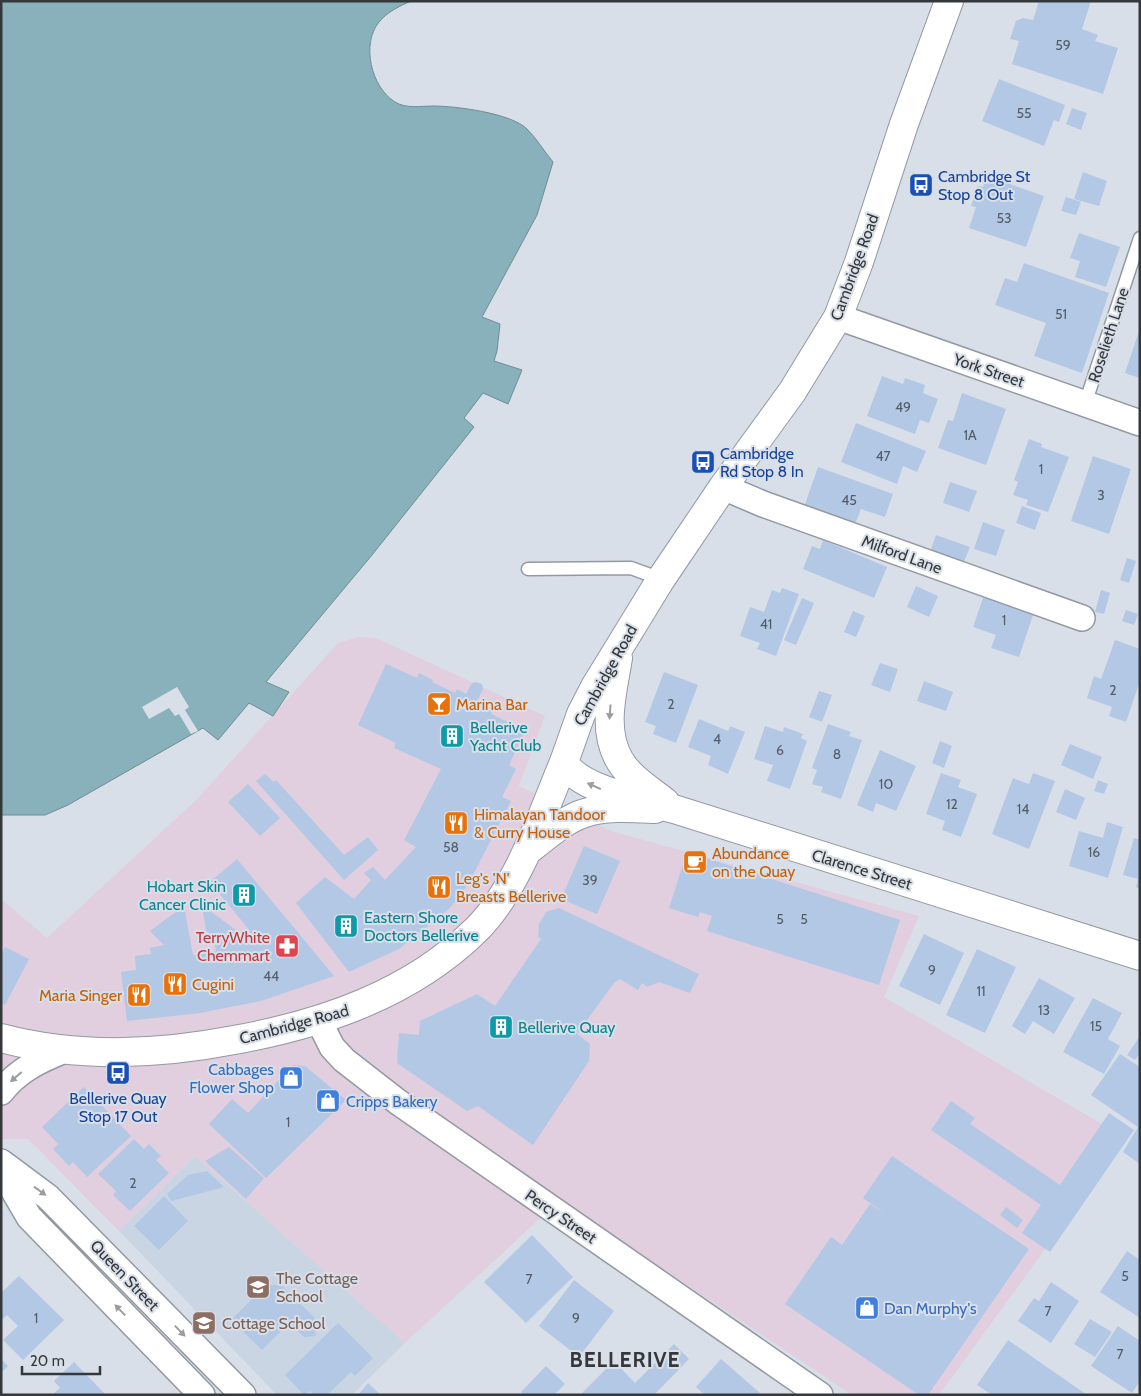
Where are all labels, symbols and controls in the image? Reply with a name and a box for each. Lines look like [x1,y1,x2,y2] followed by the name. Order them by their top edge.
[1055,36,1071,54] house number: 59
[1016,104,1032,122] house number: 55
[938,167,1031,204] place label: Cambridge St Stop 8 Out
[908,172,934,198] bus stop icon: Cambridge St Stop 8 Out
[996,209,1012,227] house number: 53
[826,211,883,323] street label: Cambridge Road
[1084,285,1133,385] street label: Roselieth Lane
[1055,305,1067,323] house number: 51
[950,349,1027,392] street label: York Street
[895,398,911,416] house number: 49
[963,426,977,444] house number: 1A
[720,444,804,481] place label: Cambridge Rd Stop 8 In
[875,447,891,465] house number: 47
[690,449,716,475] bus stop icon: Cambridge Rd Stop 8 In
[1039,460,1043,478] house number: 1
[1097,486,1105,504] house number: 3
[841,491,857,509] house number: 45
[859,531,945,578] street label: Milford Lane
[1002,611,1006,629] house number: 1
[760,615,772,633] house number: 41
[570,622,641,729] street label: Cambridge Road
[1109,681,1117,699] house number: 2
[426,691,452,717] bar icon: Marina Bar
[456,695,528,714] place label: Marina Bar
[667,695,675,713] house number: 2
[606,704,614,720] one-way arrow
[469,718,541,755] place label: Bellerive Yacht Club
[439,723,465,749] building icon: Bellerive Yacht Club
[713,730,721,748] house number: 4
[776,741,784,759] house number: 6
[833,745,841,763] house number: 8
[879,775,893,793] house number: 10
[587,781,601,789] one-way arrow
[946,795,958,813] house number: 12
[1017,800,1029,818] house number: 14
[474,805,606,842] place label: Himalayan Tandoor & Curry House
[443,810,469,836] restaurant icon: Himalayan Tandoor & Curry House
[443,838,459,856] house number: 58
[1088,843,1100,861] house number: 16
[712,844,795,881] place label: Abundance on the Quay
[810,845,915,894] street label: Clarence Street
[682,849,708,875] cafe icon: Abundance on the Quay
[456,869,566,906] place label: Leg's 'N' Breasts Bellerive
[582,871,598,889] house number: 39
[426,874,452,900] restaurant icon: Leg's 'N' Breasts Bellerive
[139,877,226,914] place label: Hobart Skin Cancer Clinic
[231,882,257,908] building icon: Hobart Skin Cancer Clinic
[364,908,479,945] place label: Eastern Shore Doctors Bellerive
[776,910,784,928] house number: 5
[800,910,808,928] house number: 5
[333,913,359,939] building icon: Eastern Shore Doctors Bellerive
[196,928,271,965] place label: TerryWhite Chemmart
[274,933,300,959] pharmacy icon: TerryWhite Chemmart
[928,961,936,979] house number: 9
[263,967,279,985] house number: 44
[162,971,188,997] restaurant icon: Cugini
[192,975,234,994] place label: Cugini
[126,982,152,1008] restaurant icon: Maria Singer
[976,982,986,1000] house number: 11
[39,986,123,1005] place label: Maria Singer
[237,1001,351,1048] street label: Cambridge Road
[1038,1001,1050,1019] house number: 13
[488,1014,514,1040] building icon: Bellerive Quay
[1090,1017,1102,1035] house number: 15
[518,1018,615,1037] place label: Bellerive Quay
[105,1060,131,1086] bus stop icon: Bellerive Quay Stop 17 Out
[189,1060,274,1097] place label: Cabbages Flower Shop
[278,1065,304,1091] shop icon: Cabbages Flower Shop
[10,1071,22,1083] one-way arrow
[315,1088,341,1114] shop icon: Cripps Bakery
[69,1089,167,1126] place label: Bellerive Quay Stop 17 Out
[346,1092,438,1111] place label: Cripps Bakery
[286,1113,290,1131] house number: 1
[129,1174,137,1192] house number: 2
[33,1186,47,1196] one-way arrow
[521,1186,601,1248] street label: Percy Street
[86,1236,163,1315] street label: Queen Street
[1121,1267,1129,1285] house number: 5
[276,1269,358,1306] place label: The Cottage School
[525,1270,533,1288] house number: 7
[245,1274,271,1300] school or university icon: The Cottage School
[854,1295,880,1321] shop icon: Dan Murphy's
[884,1299,977,1318] place label: Dan Murphy's
[1044,1302,1052,1320] house number: 7
[114,1304,126,1316] one-way arrow
[34,1309,38,1327] house number: 1
[572,1309,580,1327] house number: 9
[191,1310,217,1336] school or university icon: Cottage School
[222,1314,325,1333] place label: Cottage School
[174,1324,186,1336] one-way arrow
[22,1344,100,1376] scale bar
[1116,1345,1124,1363] house number: 7
[570,1347,681,1372] district label: BELLERIVE
[30,1352,65,1370] text: 20 m

